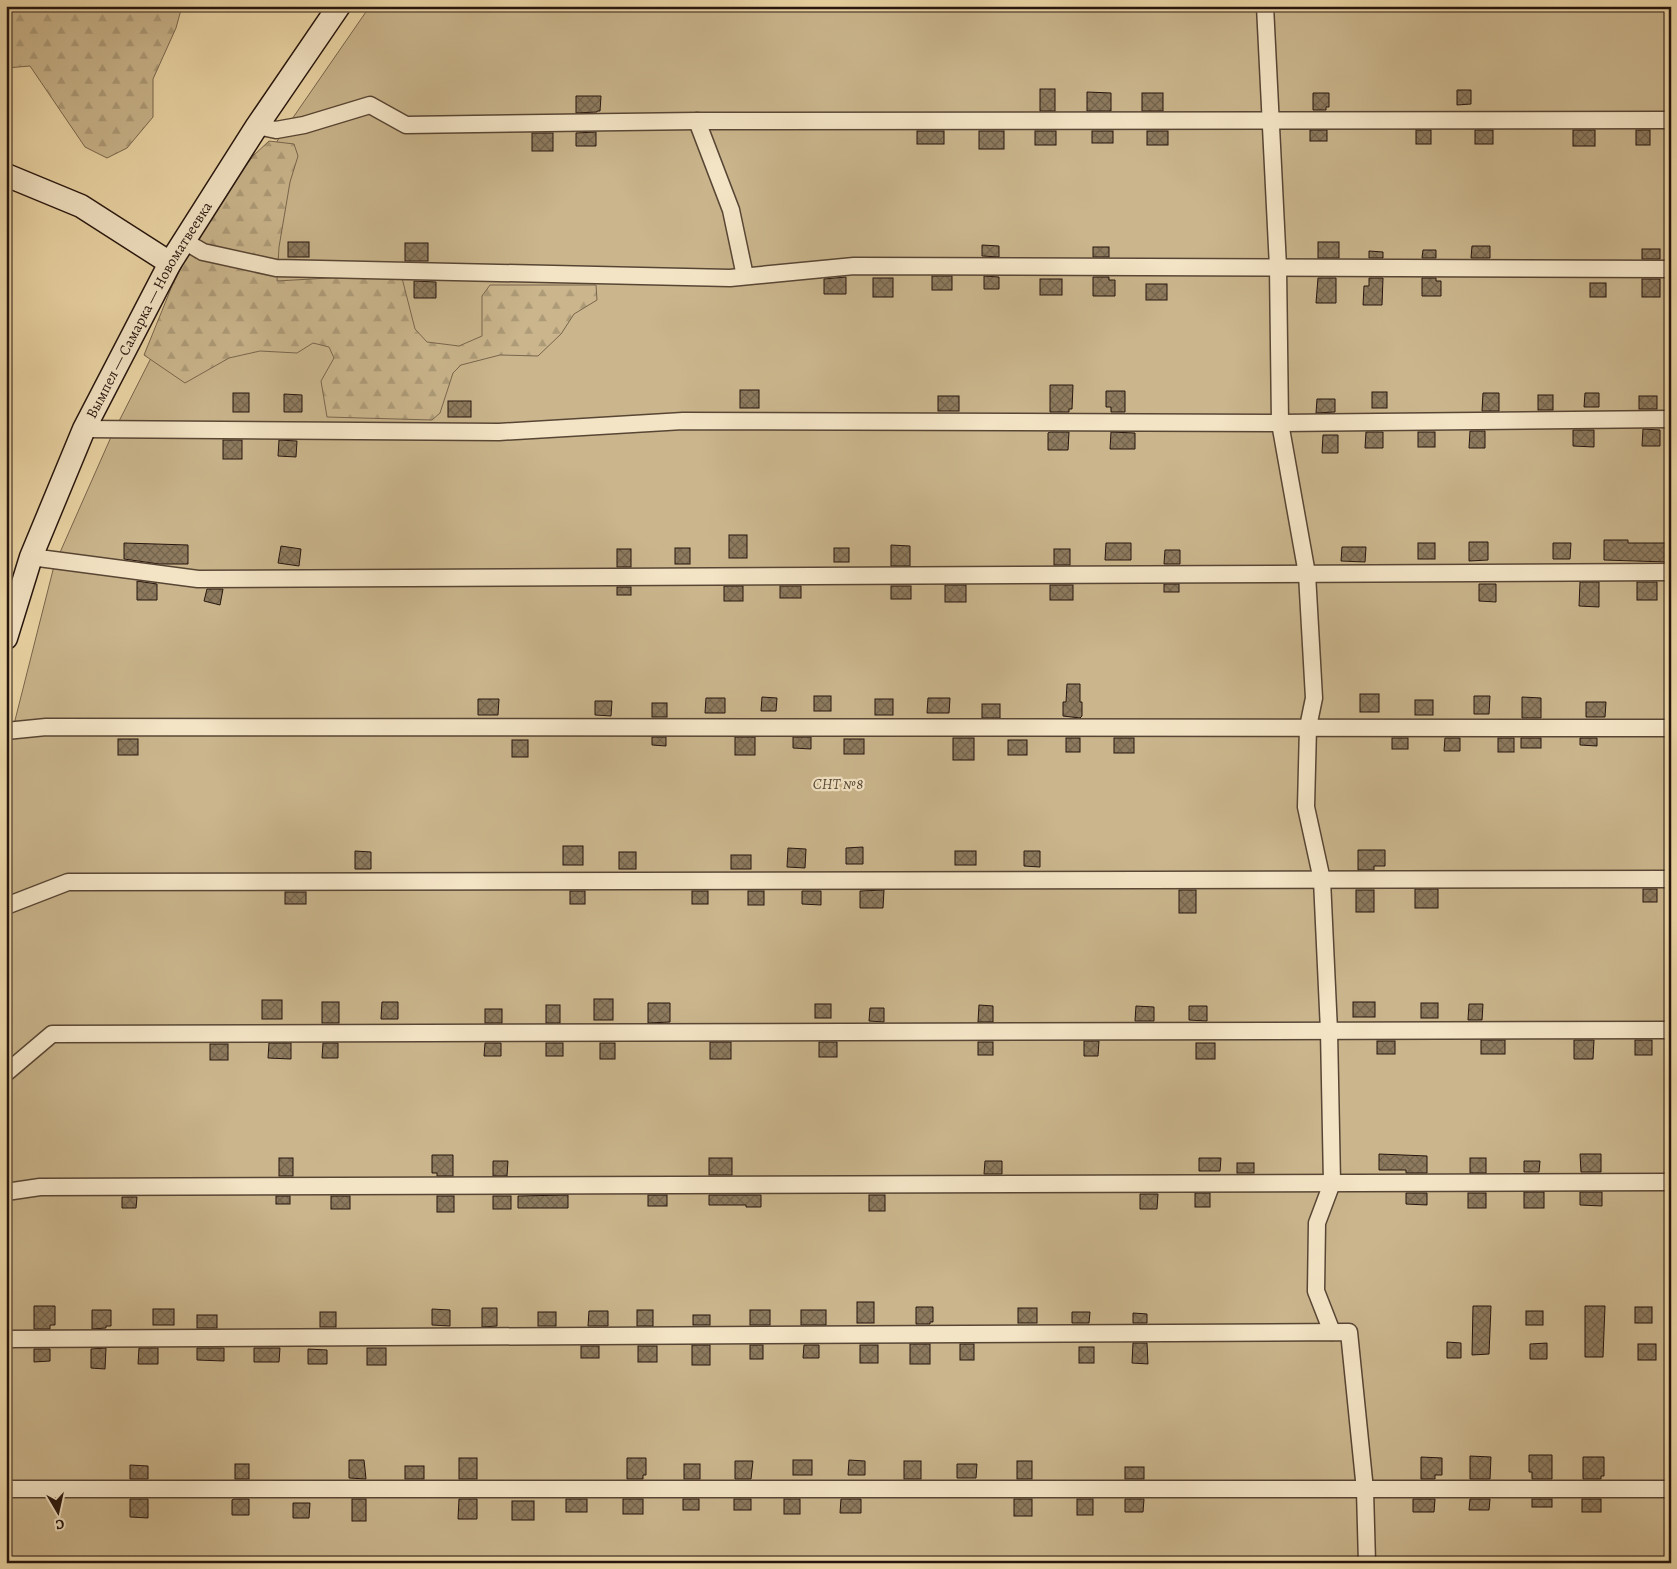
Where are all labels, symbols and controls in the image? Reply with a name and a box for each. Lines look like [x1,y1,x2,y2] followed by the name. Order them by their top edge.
[81,197,217,422] street label: Вымпел — Самарка — Новоматвеевка
[813,774,863,794] park label: СНТ №8
[32,1486,82,1536] north arrow
[54,1514,66,1534] text: С

